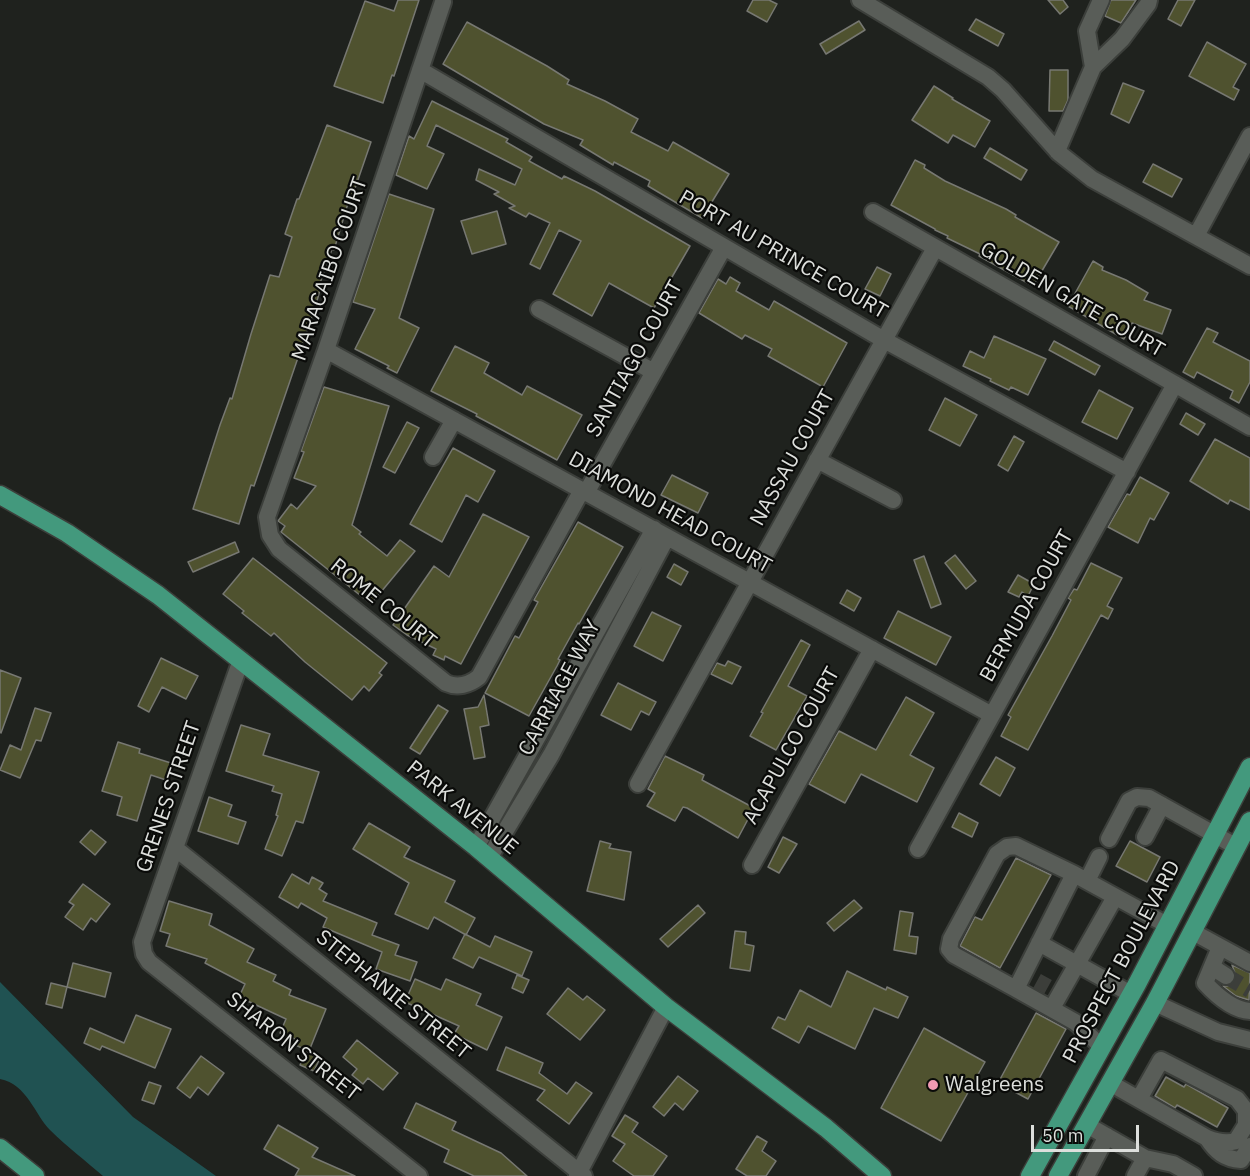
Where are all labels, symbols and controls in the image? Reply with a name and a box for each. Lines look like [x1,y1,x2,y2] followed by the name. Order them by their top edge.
[287,174,373,364] street label: MARACAIBO COURT
[674,185,892,325] street label: PORT AU PRINCE COURT
[975,237,1169,363] street label: GOLDEN GATE COURT
[582,276,688,442] street label: SANTIAGO COURT
[745,386,841,530] street label: NASSAU COURT
[564,447,776,579] street label: DIAMOND HEAD COURT
[975,526,1079,686] street label: BERMUDA COURT
[325,554,441,654] street label: ROME COURT
[514,616,606,760] street label: CARRIAGE WAY
[738,663,846,829] street label: ACAPULCO COURT
[131,718,207,876] street label: GRENES STREET
[401,755,523,861] street label: PARK AVENUE
[1058,856,1186,1068] street label: PROSPECT BOULEVARD
[311,925,475,1065] street label: STEPHANIE STREET
[221,987,365,1107] street label: SHARON STREET
[945,1072,1044,1098] place label: Walgreens
[926,1078,940,1092] marker: Walgreens
[1034,1113,1142,1151] scale bar
[1042,1124,1084,1147] text: 50 m

